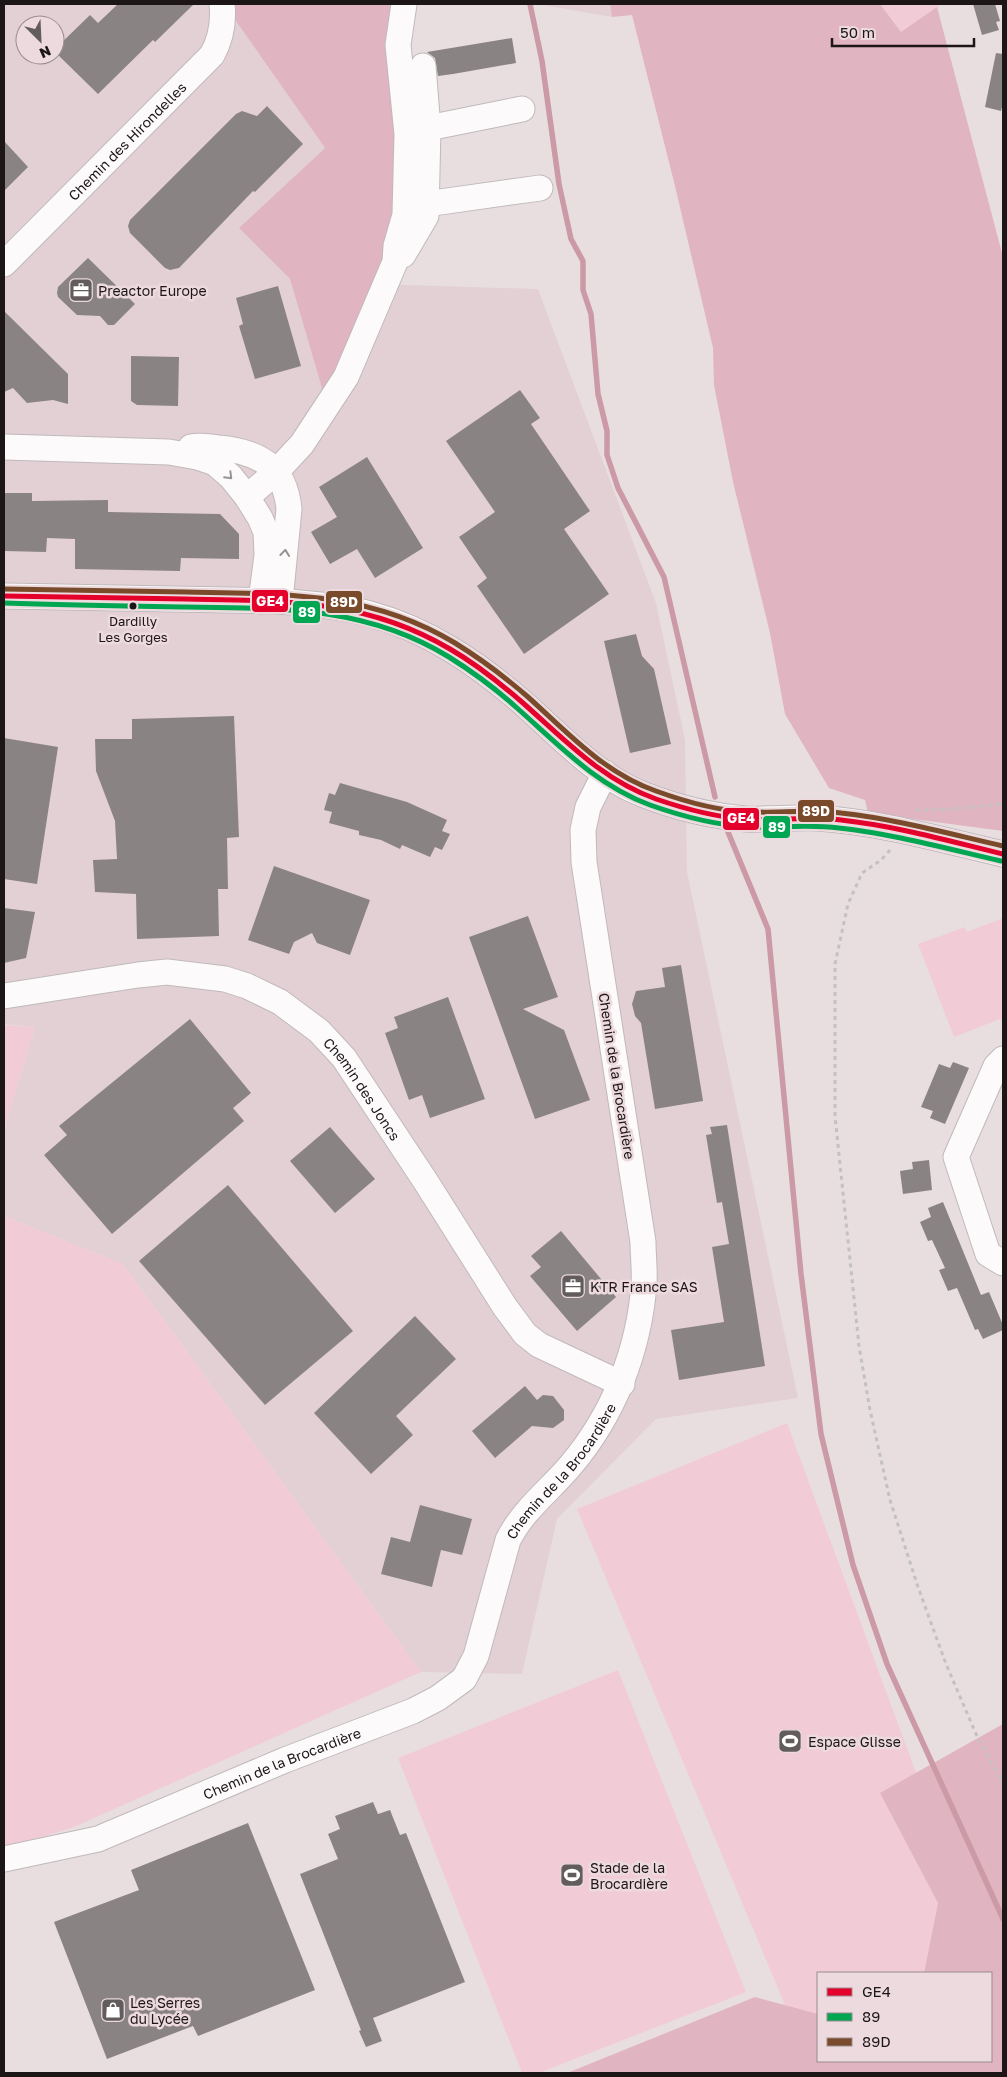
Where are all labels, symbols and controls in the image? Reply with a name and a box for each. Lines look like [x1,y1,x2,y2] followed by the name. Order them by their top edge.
[15,15,65,65] north arrow
[832,15,974,47] scale bar
[840,23,875,41] text: 50 m
[37,42,54,62] text: N
[64,78,189,203] street label: Chemin des Hirondelles
[68,277,94,303] office icon: Preactor Europe
[98,282,207,299] place label: Preactor Europe
[223,470,232,479] one-way arrow
[279,549,290,557] one-way arrow
[251,589,289,613] line badge: GE4
[325,590,363,614] line badge: 89D
[256,592,284,609] text: GE4
[330,593,358,610] text: 89D
[292,600,321,624] line badge: 89
[128,601,138,611] marker: Dardilly Les Gorges
[298,603,316,620] text: 89
[98,613,168,645] place label: Dardilly Les Gorges
[797,799,835,823] line badge: 89D
[802,802,830,819] text: 89D
[722,807,760,831] line badge: GE4
[727,809,755,826] text: GE4
[762,815,791,839] line badge: 89
[768,818,786,835] text: 89
[595,991,639,1161] street label: Chemin de la Brocardière
[320,1034,404,1143] street label: Chemin des Joncs
[560,1273,586,1299] office icon: KTR France SAS
[590,1278,698,1295] place label: KTR France SAS
[502,1400,619,1542] street label: Chemin de la Brocardière
[200,1723,363,1802] street label: Chemin de la Brocardière
[777,1728,803,1754] sports icon: Espace Glisse
[808,1733,901,1750] place label: Espace Glisse
[590,1859,668,1892] place label: Stade de la Brocardière
[559,1862,585,1888] sports icon: Stade de la Brocardière
[817,1972,992,2062] legend
[862,1982,891,2000] text: GE4
[130,1994,200,2027] place label: Les Serres du Lycée
[100,1997,126,2023] shop icon: Les Serres du Lycée
[862,2007,880,2025] text: 89
[862,2032,891,2050] text: 89D

